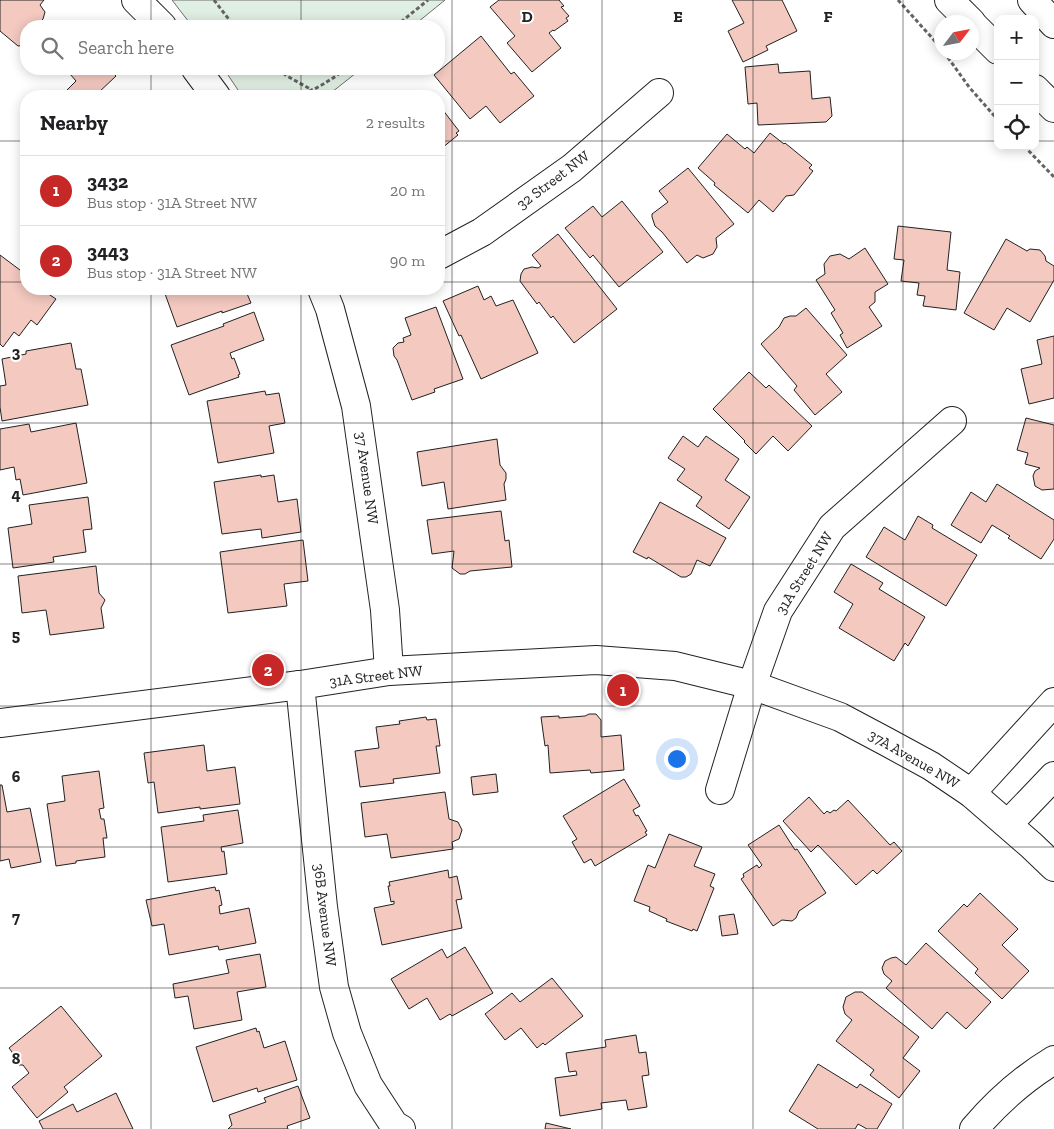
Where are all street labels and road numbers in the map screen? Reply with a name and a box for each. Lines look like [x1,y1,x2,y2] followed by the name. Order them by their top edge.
[513,147,593,213] street label: 32 Street NW
[352,431,382,525] street label: 37 Avenue NW
[772,528,836,618] street label: 31A Street NW
[328,661,424,691] street label: 31A Street NW
[865,726,963,792] street label: 37A Avenue NW
[310,863,340,967] street label: 36B Avenue NW

